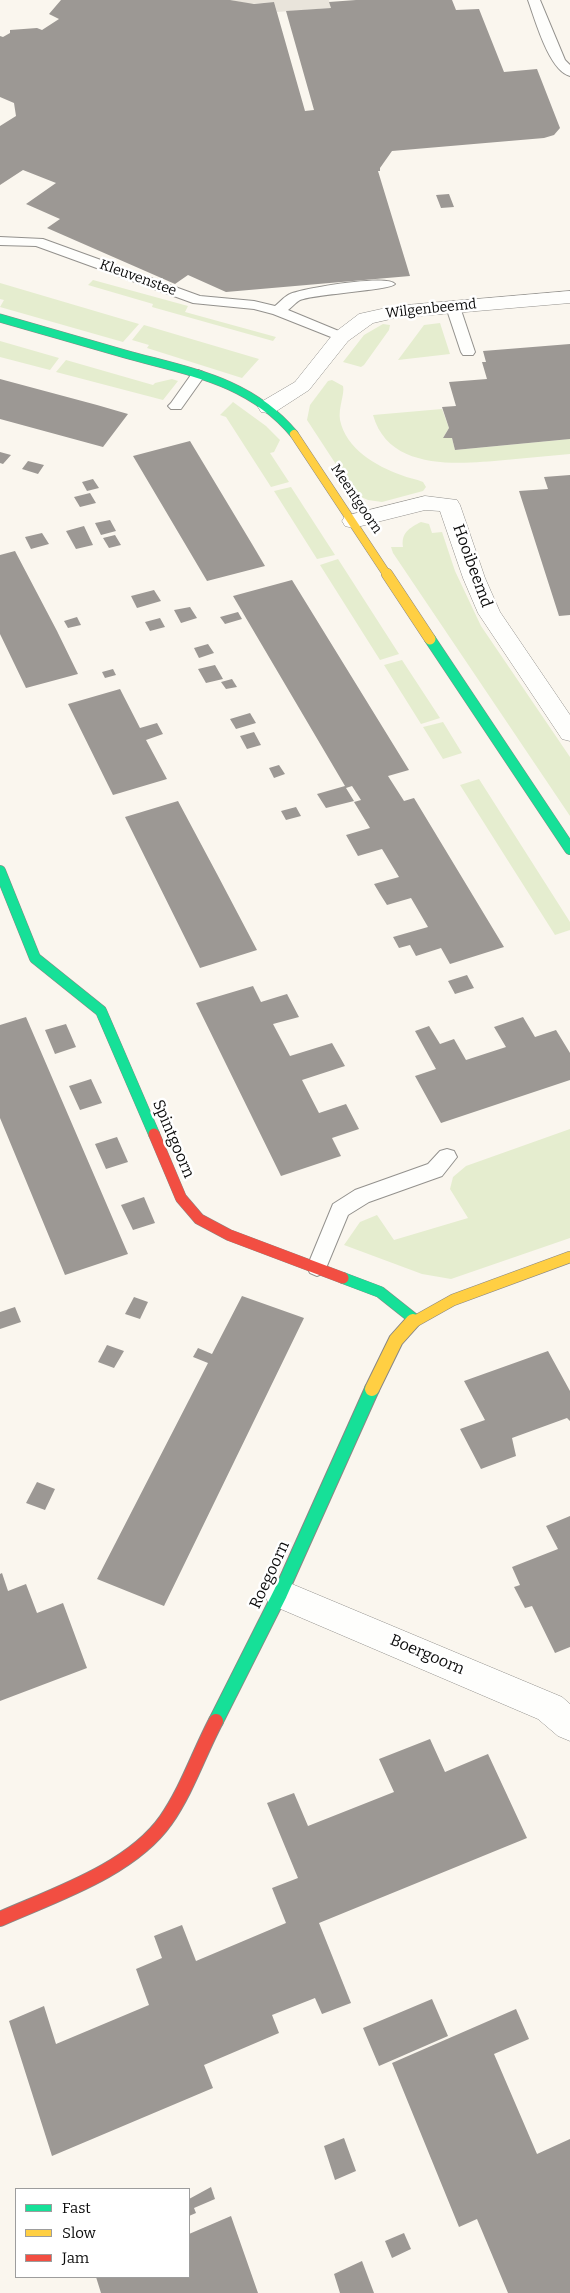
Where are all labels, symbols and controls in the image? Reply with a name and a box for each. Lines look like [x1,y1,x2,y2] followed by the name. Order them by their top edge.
[97,256,179,300] street label: Kleuvenstee
[385,296,477,322] street label: Wilgenbeemd
[327,461,385,537] street label: Meentgoorn
[448,522,496,610] street label: Hooibeemd
[148,1097,198,1181] street label: Spintgoorn
[246,1538,294,1612] street label: Roegoorn
[387,1631,467,1679] street label: Boergoorn
[15,2188,190,2278] legend
[62,2199,91,2217] text: Fast
[62,2224,96,2242] text: Slow
[62,2249,89,2267] text: Jam

